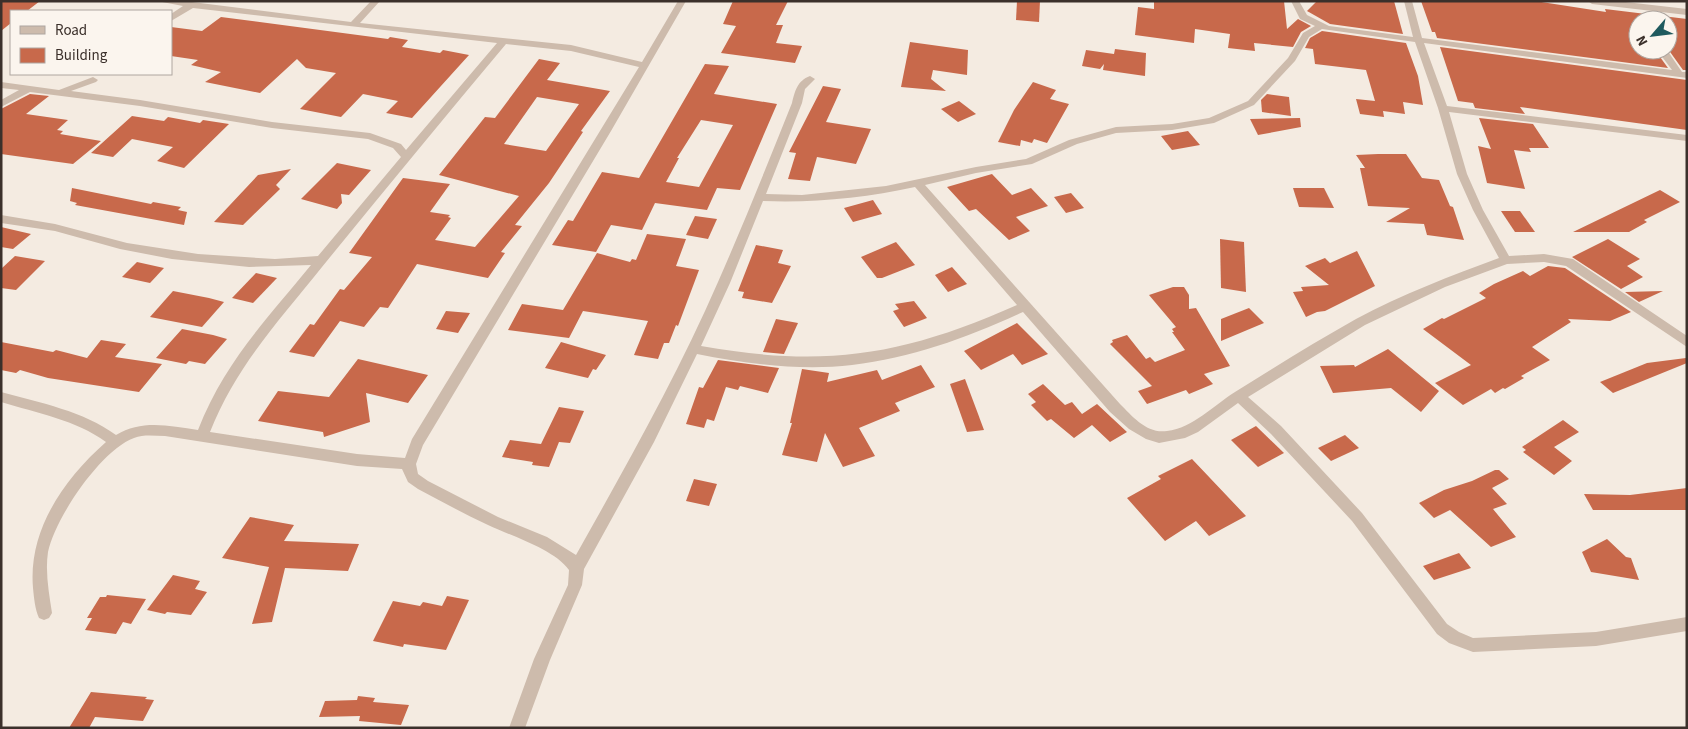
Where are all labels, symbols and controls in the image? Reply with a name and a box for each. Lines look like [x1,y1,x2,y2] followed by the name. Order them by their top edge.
[10,10,172,75] legend
[1628,10,1678,60] north arrow
[55,20,87,41] text: Road
[1631,32,1653,49] text: N
[55,45,108,66] text: Building

